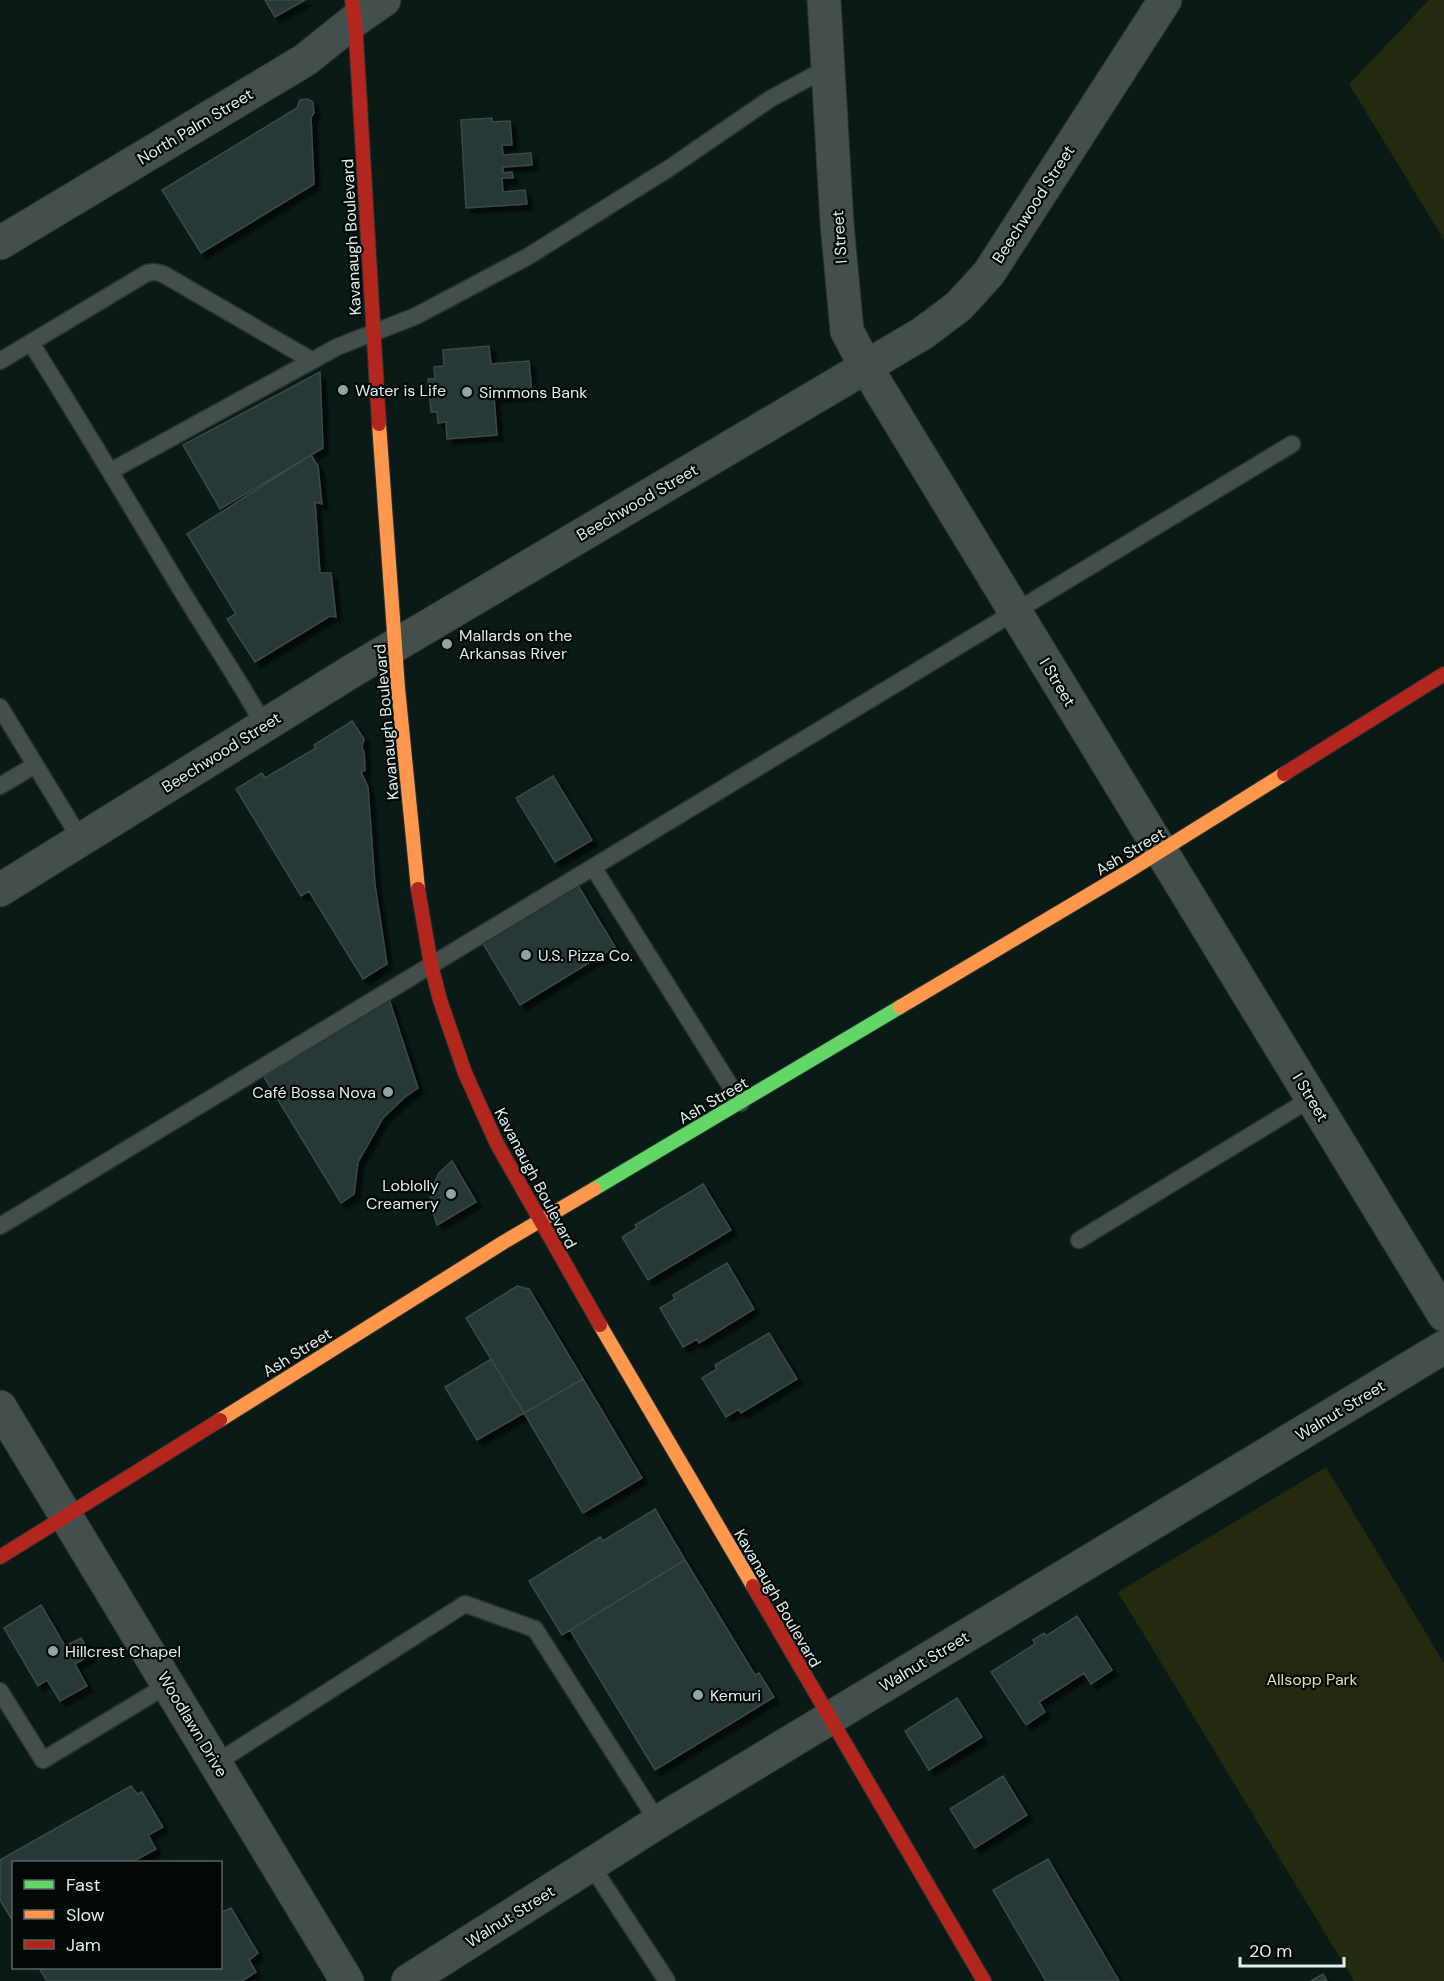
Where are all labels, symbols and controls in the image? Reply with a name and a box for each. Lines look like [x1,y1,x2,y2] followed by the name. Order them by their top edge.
[134,84,257,169] street label: North Palm Street
[987,141,1079,267] street label: Beechwood Street
[337,158,366,316] street label: Kavanaugh Boulevard
[827,210,852,264] street label: I Street
[355,380,446,401] place label: Water is Life
[479,382,587,403] place label: Simmons Bank
[336,383,350,397] marker: Water is Life
[460,385,474,399] marker: Simmons Bank
[573,459,702,546] street label: Beechwood Street
[459,625,572,664] place label: Mallards on the Arkansas River
[440,637,454,651] marker: Mallards on the Arkansas River
[369,643,404,801] street label: Kavanaugh Boulevard
[1035,654,1080,711] street label: I Street
[158,707,285,798] street label: Beechwood Street
[1092,822,1169,880] street label: Ash Street
[538,945,633,966] place label: U.S. Pizza Co.
[519,948,533,962] marker: U.S. Pizza Co.
[1288,1069,1333,1126] street label: I Street
[674,1072,752,1129] street label: Ash Street
[252,1082,376,1103] place label: Café Bossa Nova
[381,1085,395,1099] marker: Café Bossa Nova
[490,1104,582,1252] street label: Kavanaugh Boulevard
[366,1175,439,1214] place label: Loblolly Creamery
[444,1187,458,1201] marker: Loblolly Creamery
[259,1323,336,1382] street label: Ash Street
[1291,1375,1389,1445] street label: Walnut Street
[729,1525,826,1671] street label: Kavanaugh Boulevard
[875,1626,973,1696] street label: Walnut Street
[65,1641,181,1662] place label: Hillcrest Chapel
[46,1644,60,1658] marker: Hillcrest Chapel
[153,1668,232,1781] street label: Woodlawn Drive
[1266,1669,1358,1690] park label: Allsopp Park
[710,1685,761,1706] place label: Kemuri
[691,1688,705,1702] marker: Kemuri
[12,1861,222,1969] legend
[66,1873,101,1897] text: Fast
[462,1881,559,1952] street label: Walnut Street
[66,1903,105,1927] text: Slow
[1240,1930,1344,1968] scale bar
[66,1933,101,1957] text: Jam
[1249,1939,1292,1963] text: 20 m

